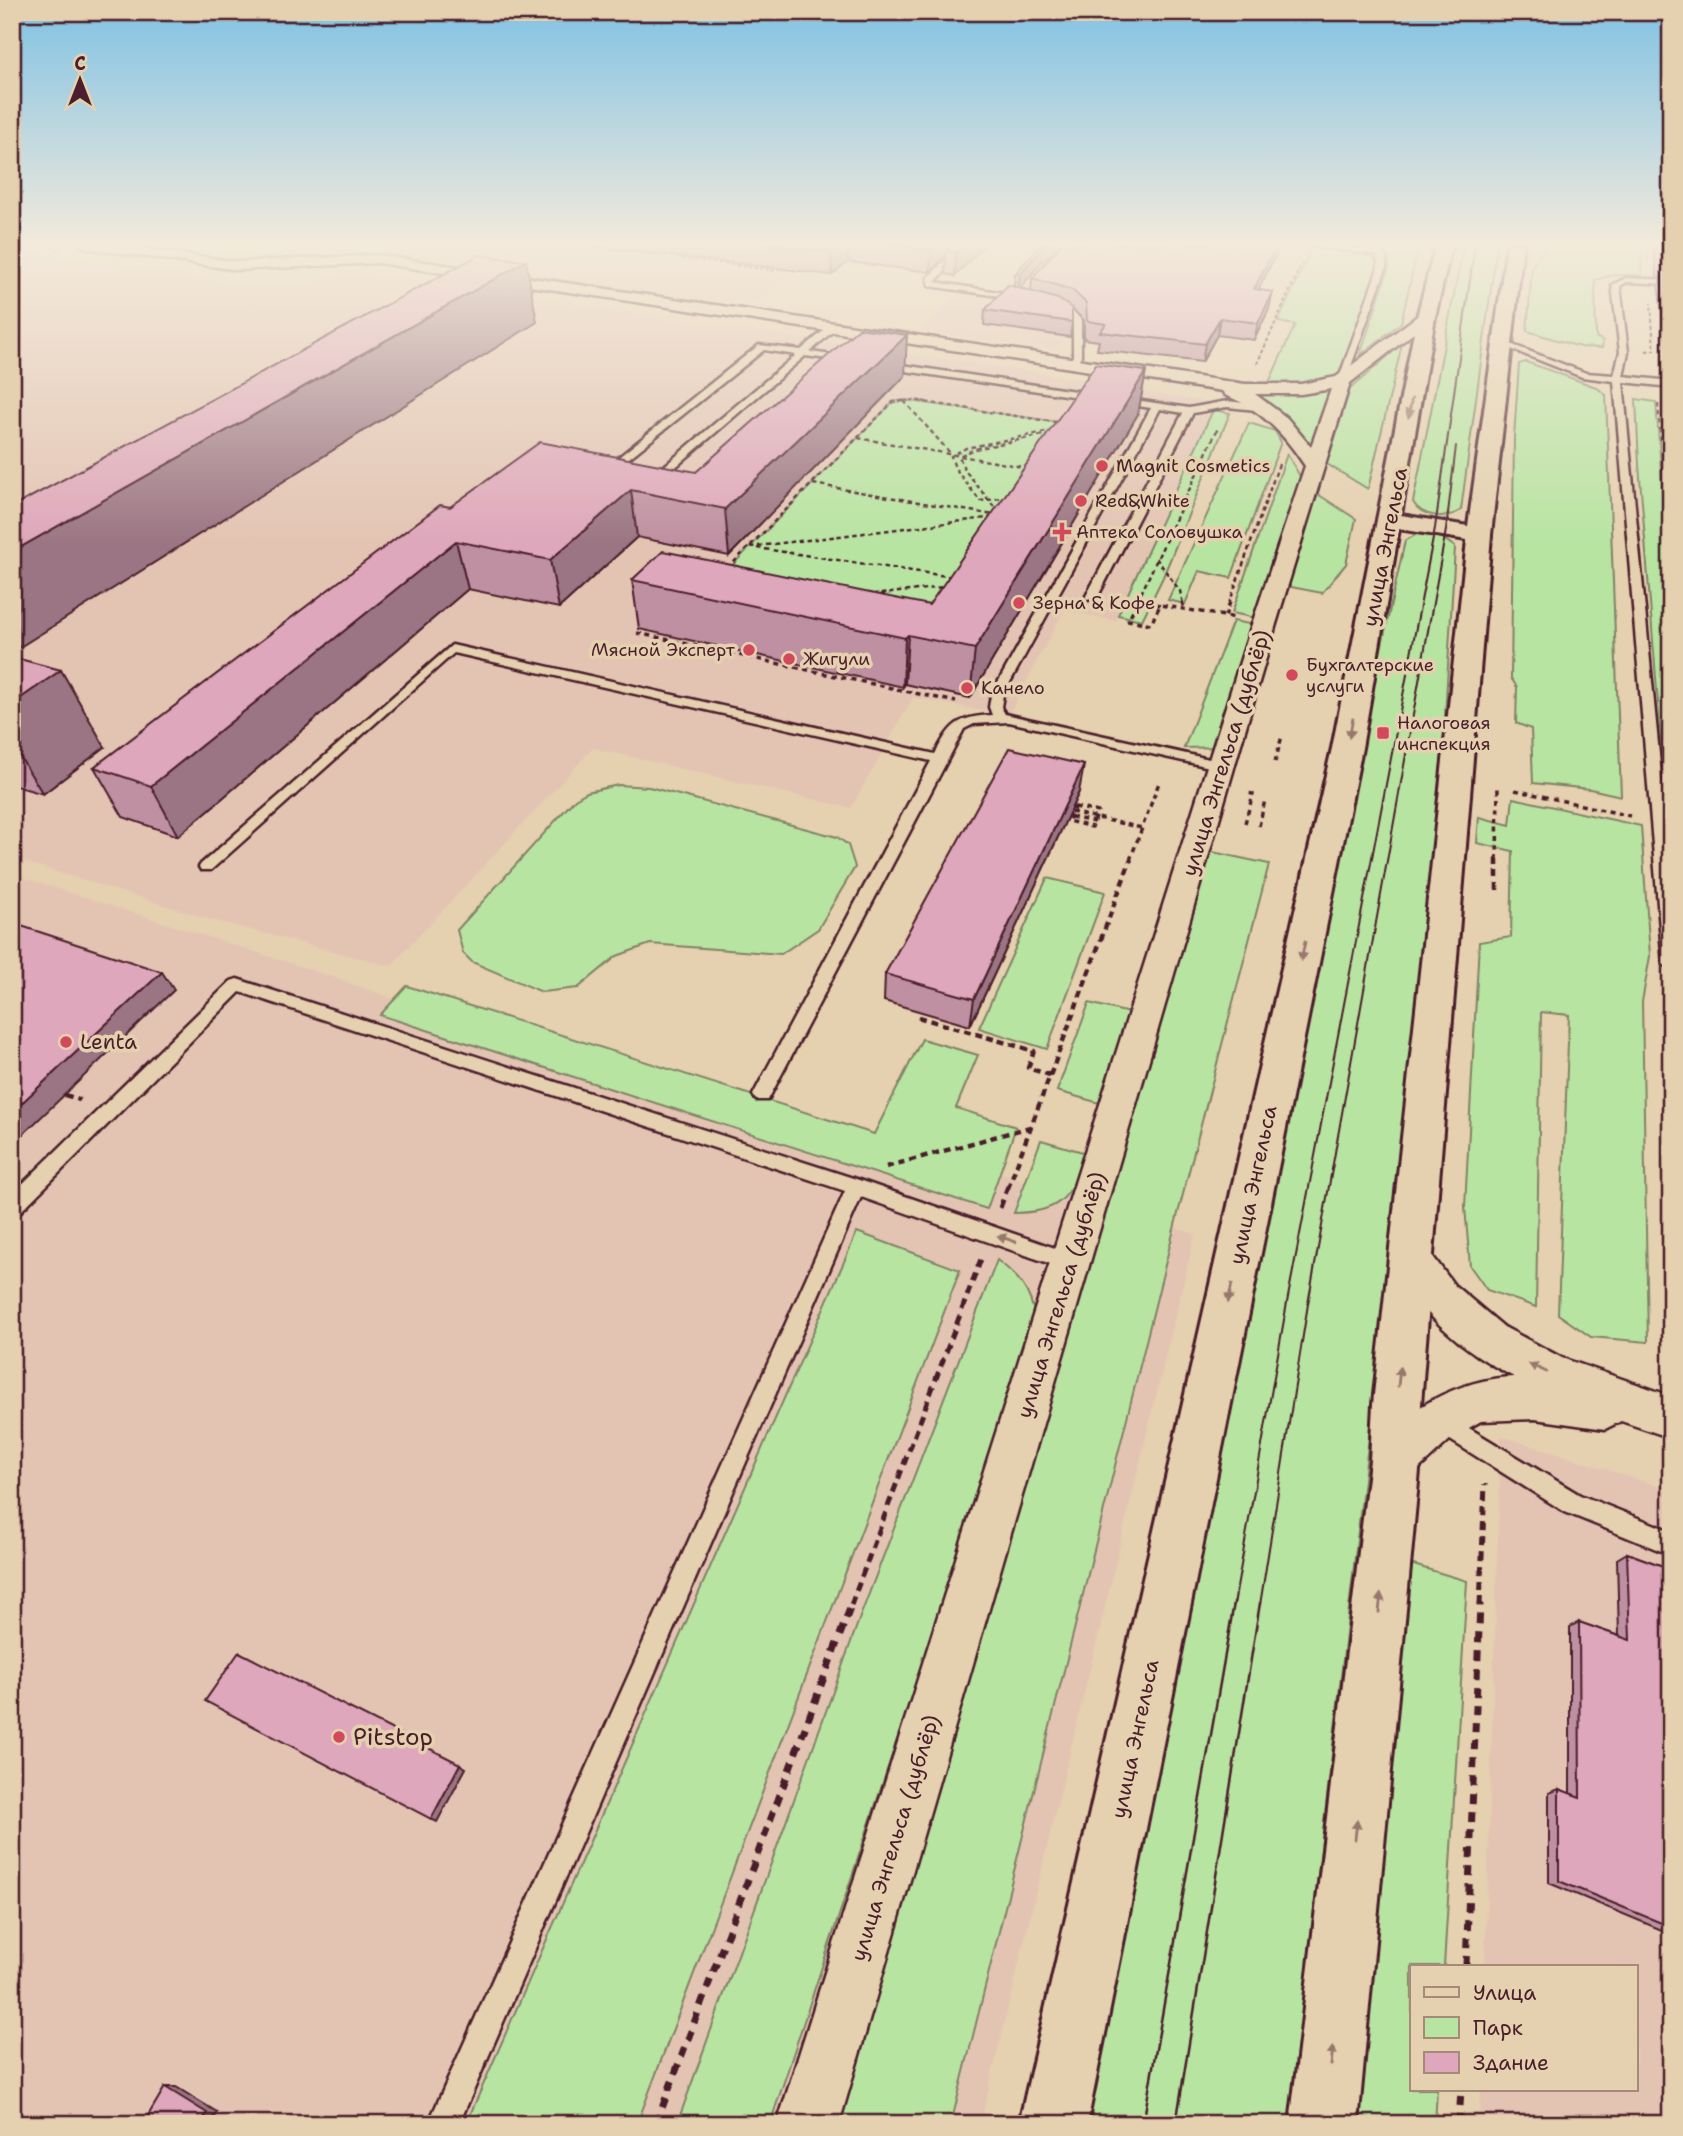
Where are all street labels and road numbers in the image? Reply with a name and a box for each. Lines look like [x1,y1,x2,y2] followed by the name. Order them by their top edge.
[1356,465,1414,629] street label: улица Энгельса
[1175,626,1277,880] street label: улица Энгельса (дублёр)
[1222,1103,1284,1267] street label: улица Энгельса
[1010,1168,1112,1422] street label: улица Энгельса (дублёр)
[1104,1657,1166,1821] street label: улица Энгельса
[844,1711,946,1965] street label: улица Энгельса (дублёр)

